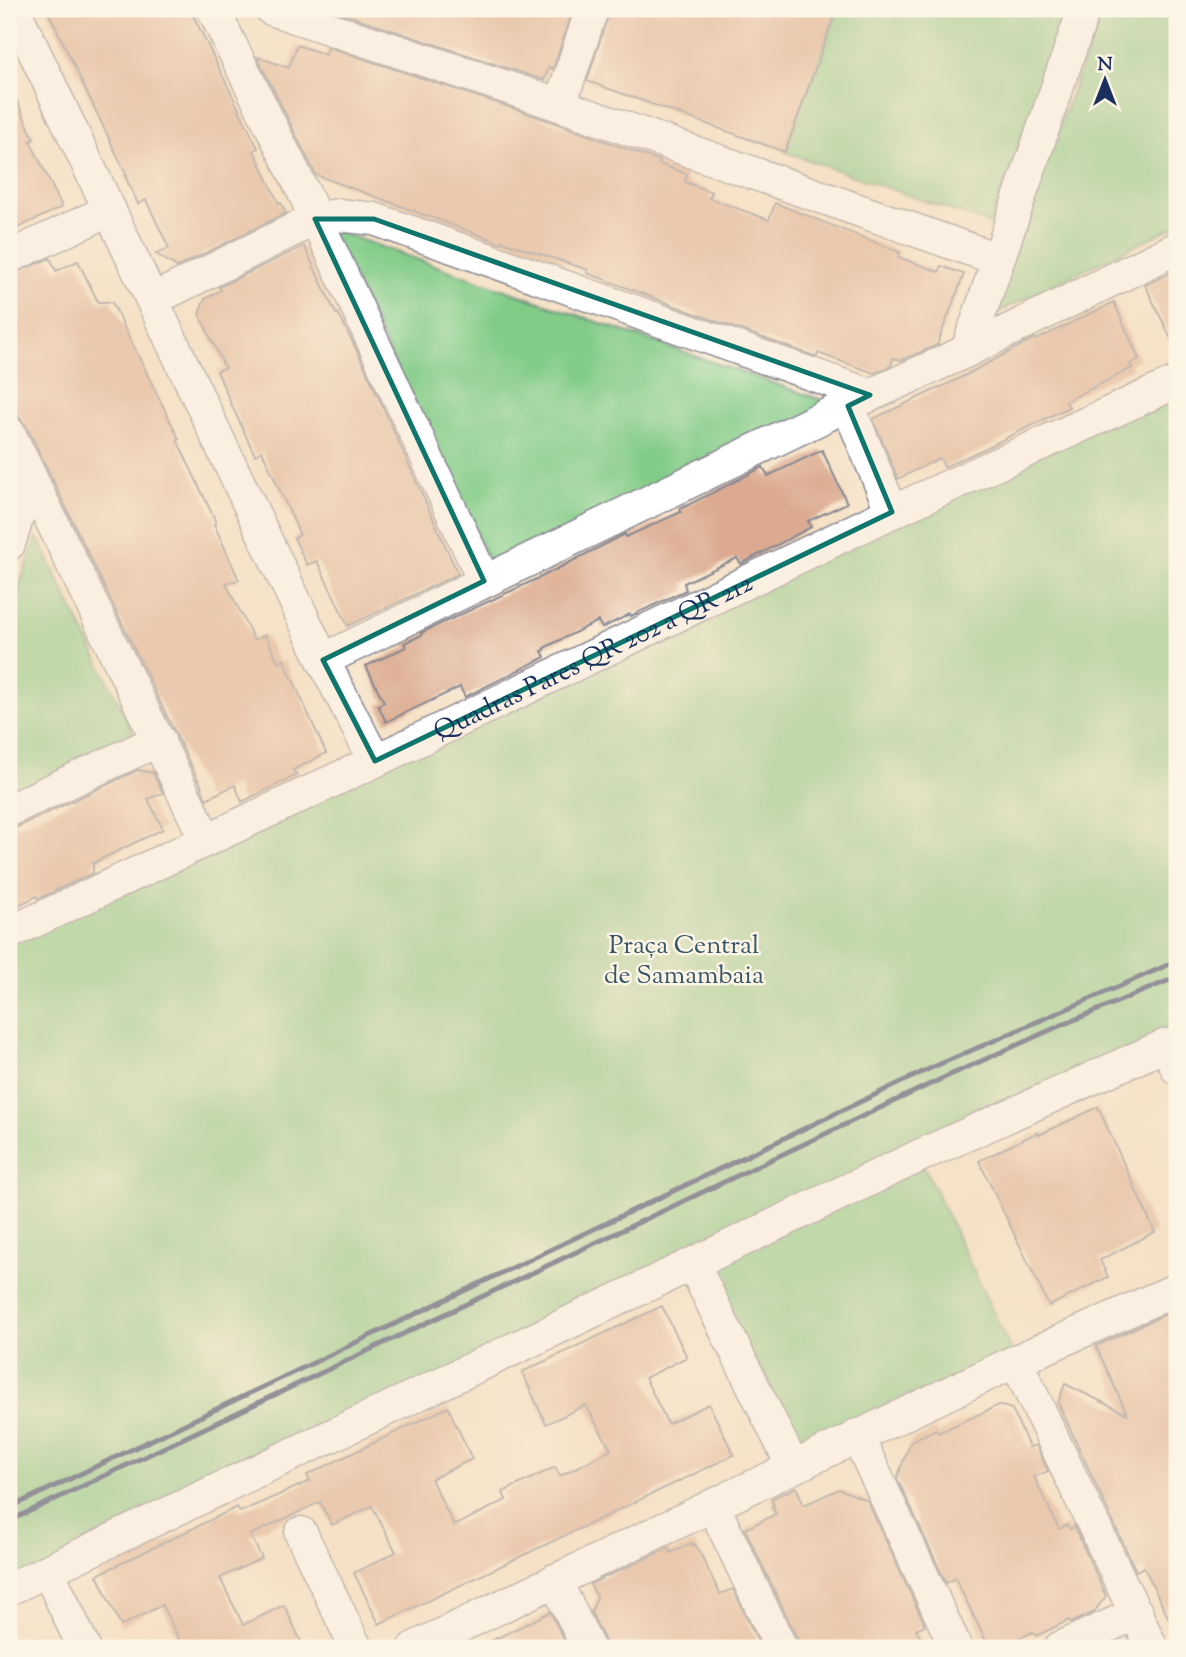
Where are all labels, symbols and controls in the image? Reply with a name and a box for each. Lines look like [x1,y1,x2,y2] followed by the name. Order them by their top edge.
[1070,46,1140,116] north arrow
[1097,52,1113,79] text: N
[428,566,760,751] street label: Quadras Pares QR 202 a QR 212
[604,928,764,995] park label: Praça Central de Samambaia

